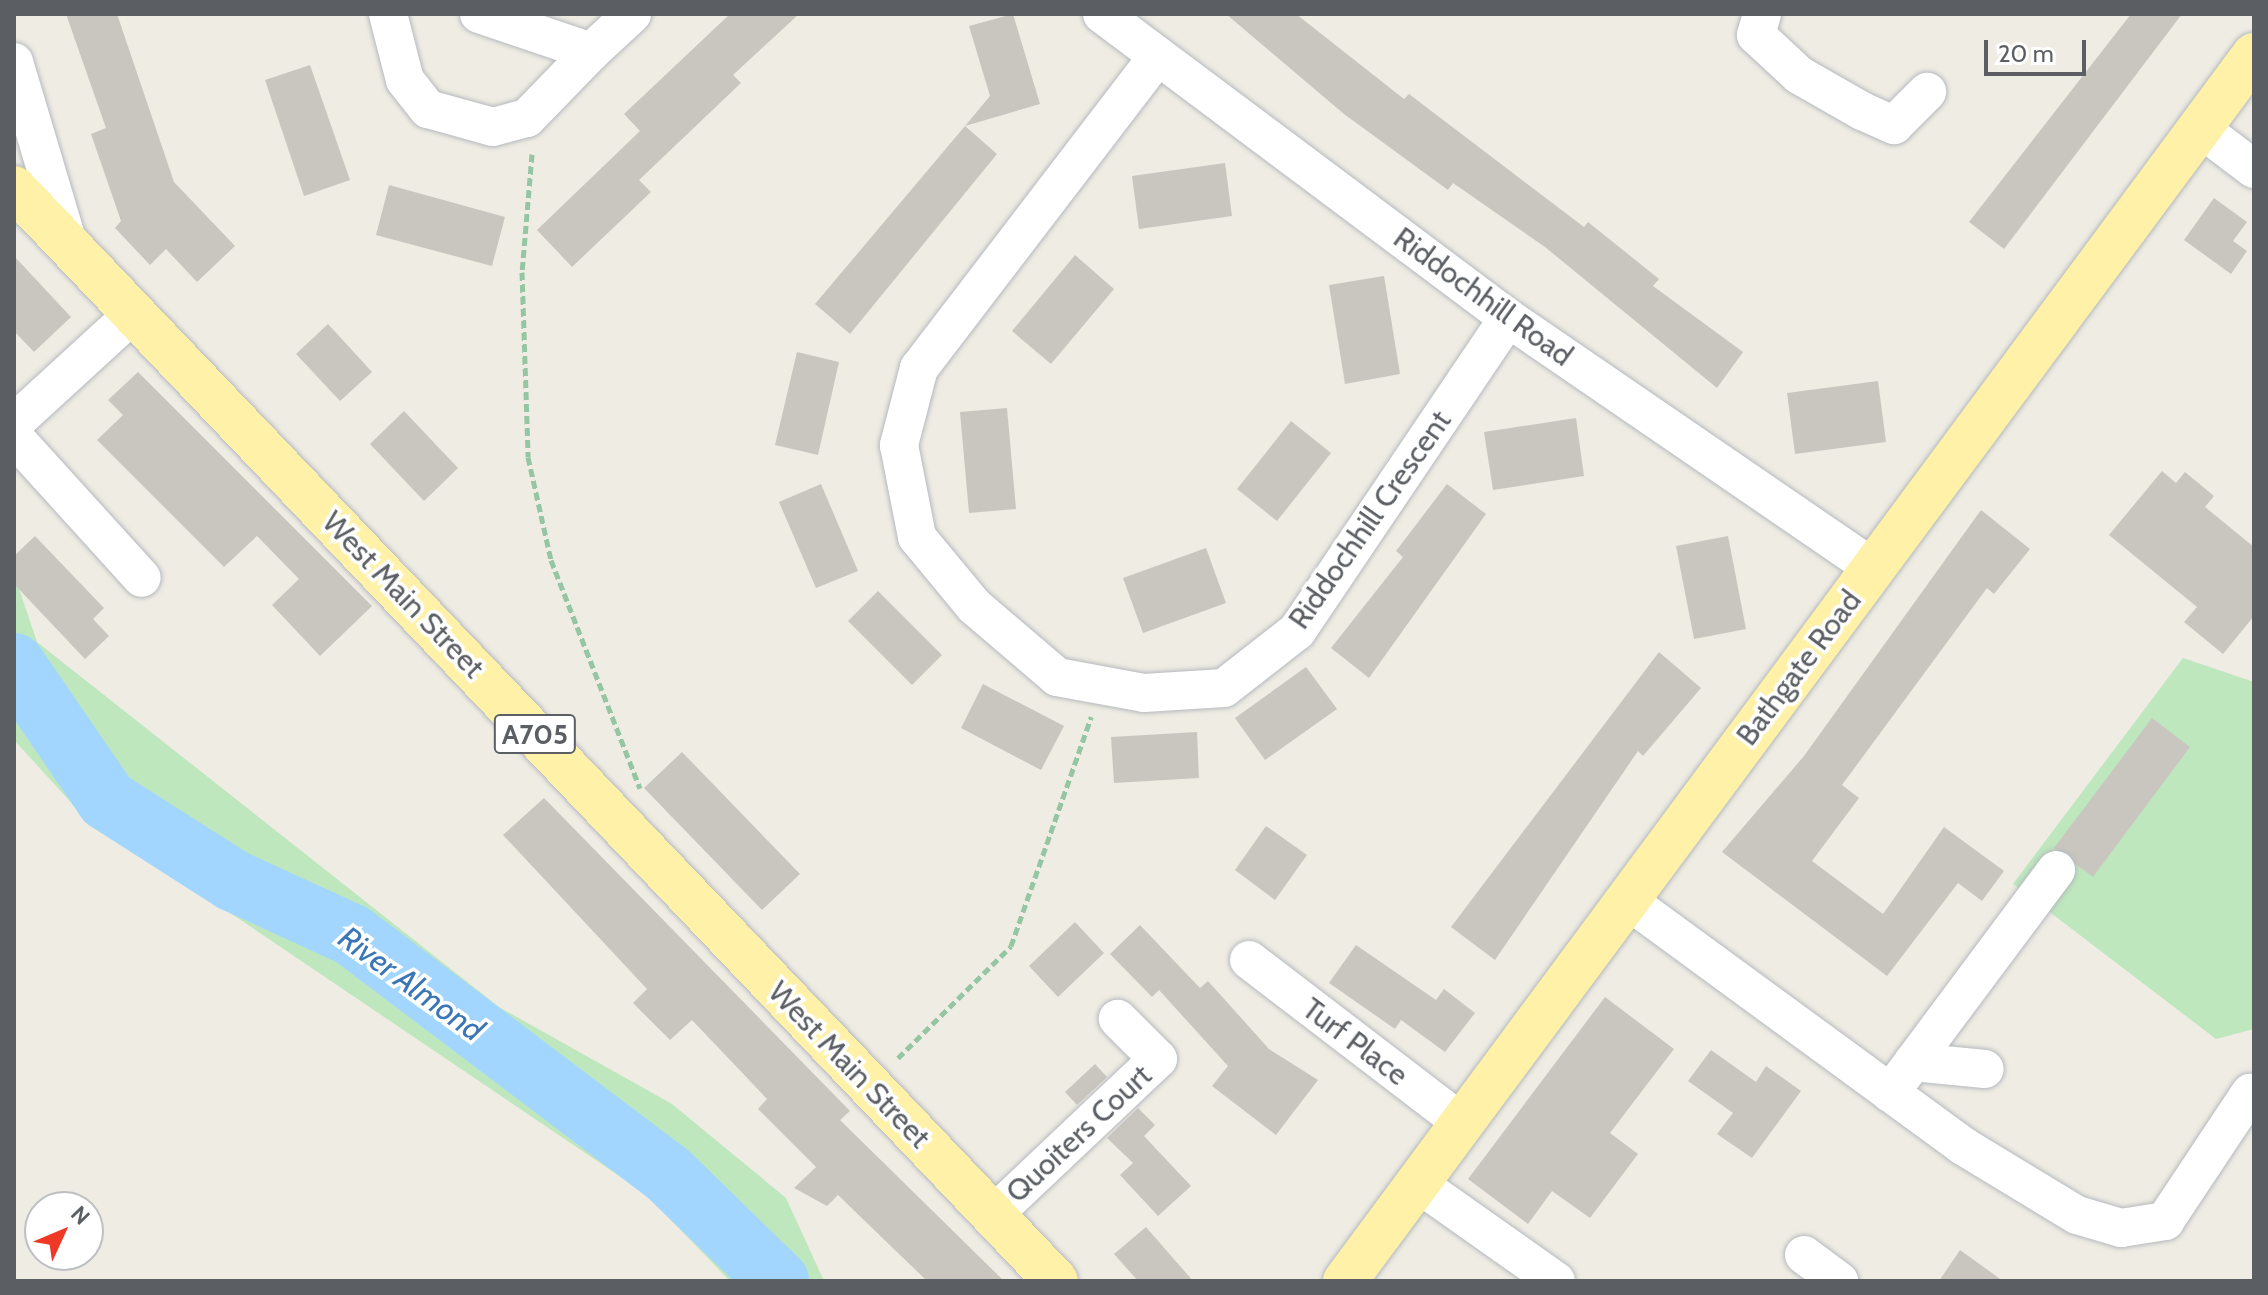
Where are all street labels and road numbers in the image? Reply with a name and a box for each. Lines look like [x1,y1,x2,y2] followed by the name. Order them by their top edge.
[1386,220,1580,374] street label: Riddochhill Road
[1281,404,1459,636] street label: Riddochhill Crescent
[315,504,491,686] street label: West Main Street
[1729,583,1869,753] street label: Bathgate Road
[493,710,577,758] road number: A705
[761,974,937,1156] street label: West Main Street
[1295,991,1415,1093] street label: Turf Place
[999,1058,1159,1210] street label: Quoiters Court

